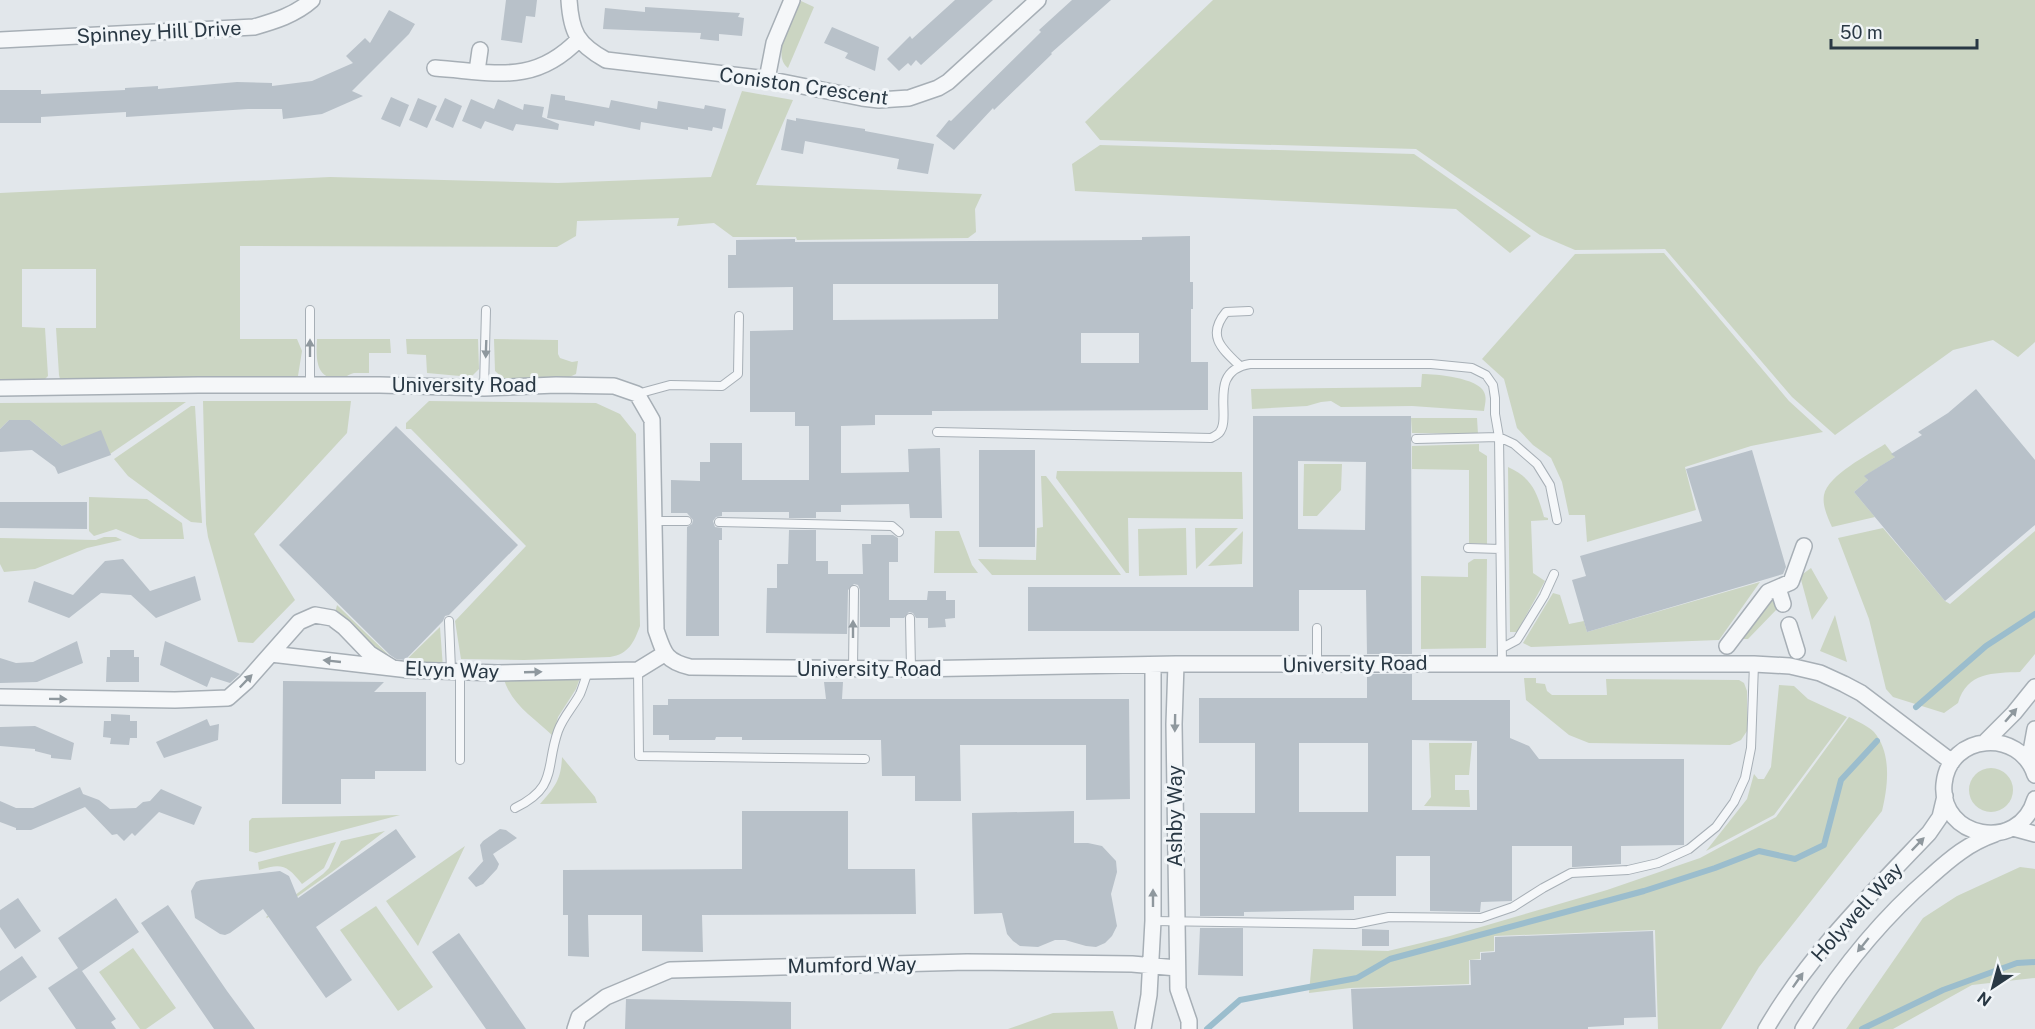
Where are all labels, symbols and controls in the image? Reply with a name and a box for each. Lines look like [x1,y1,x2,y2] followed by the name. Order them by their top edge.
[1831,12,1976,50] scale bar
[76,16,242,48] street label: Spinney Hill Drive
[1840,22,1883,43] text: 50 m
[718,62,890,110] street label: Coniston Crescent
[305,338,315,357] one-way arrow
[481,339,490,358] one-way arrow
[391,373,537,397] street label: University Road
[848,620,858,639] one-way arrow
[1282,651,1428,677] street label: University Road
[323,656,342,666] one-way arrow
[404,656,500,684] street label: Elvyn Way
[796,657,942,681] street label: University Road
[523,667,542,677] one-way arrow
[239,674,253,688] one-way arrow
[49,694,68,704] one-way arrow
[2005,707,2018,723] one-way arrow
[1170,713,1179,732] one-way arrow
[1163,765,1187,867] street label: Ashby Way
[1911,837,1925,851] one-way arrow
[1806,857,1908,967] street label: Holywell Way
[1148,888,1158,907] one-way arrow
[1857,937,1870,953] one-way arrow
[787,952,917,978] street label: Mumford Way
[1963,957,2023,1017] north arrow
[1792,973,1804,989] one-way arrow
[1974,987,1995,1010] text: N

